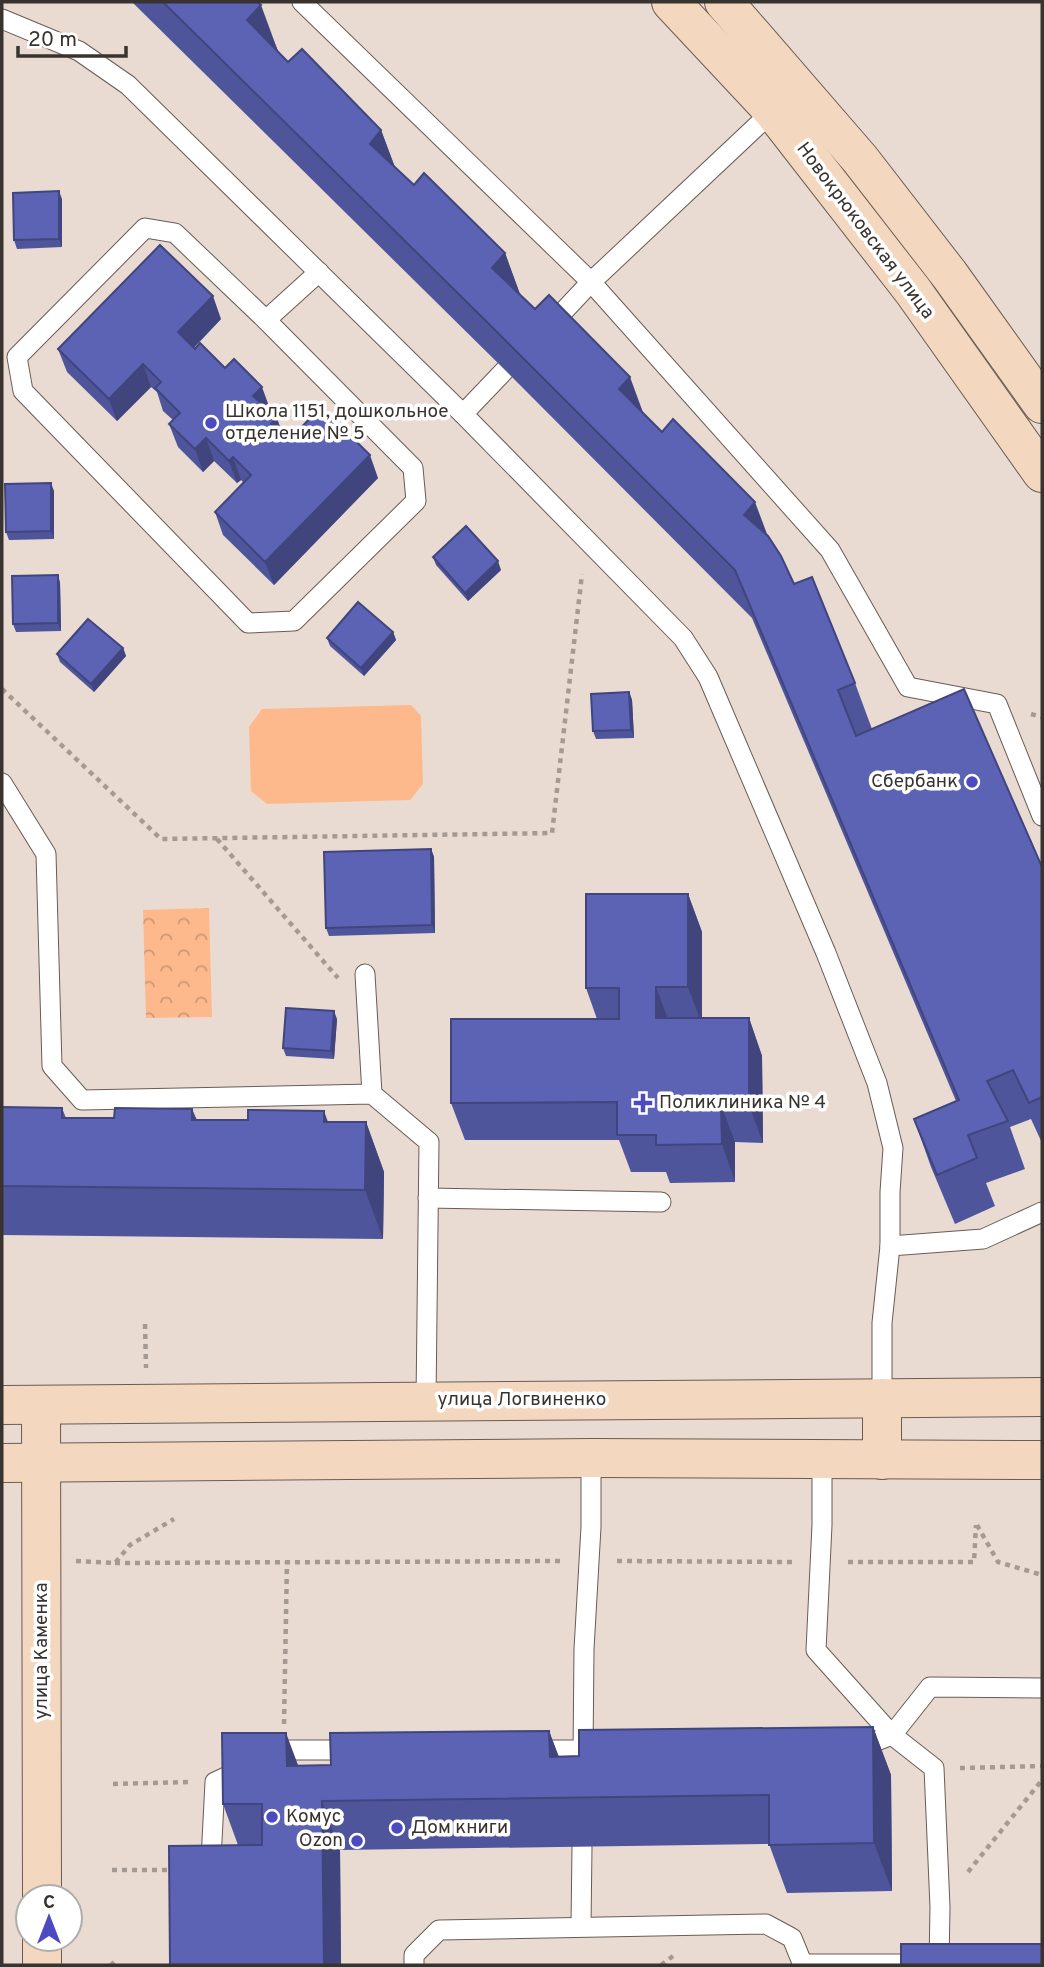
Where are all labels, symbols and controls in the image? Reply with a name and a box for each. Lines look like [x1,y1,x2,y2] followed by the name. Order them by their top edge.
[18,14,126,58] scale bar
[28,27,77,54] text: 20 m
[791,138,939,324] street label: Новокрюковская улица
[225,400,449,446] place label: Школа 1151, дошкольное отделение № 5
[203,415,219,431] marker: Школа 1151, дошкольное отделение № 5
[871,770,958,794] place label: Сбербанк
[964,774,980,790] marker: Сбербанк
[659,1091,826,1115] place label: Поликлиника № 4
[633,1093,653,1113] marker: Поликлиника № 4
[438,1388,606,1412] street label: улица Логвиненко
[30,1582,54,1720] street label: улица Каменка
[286,1805,341,1829] place label: Комус
[264,1809,280,1825] marker: Комус
[411,1816,508,1840] place label: Дом книги
[389,1820,405,1836] marker: Дом книги
[299,1829,343,1853] place label: Ozon
[349,1833,365,1849] marker: Ozon
[14,1883,84,1953] north arrow
[43,1891,55,1915] text: С

